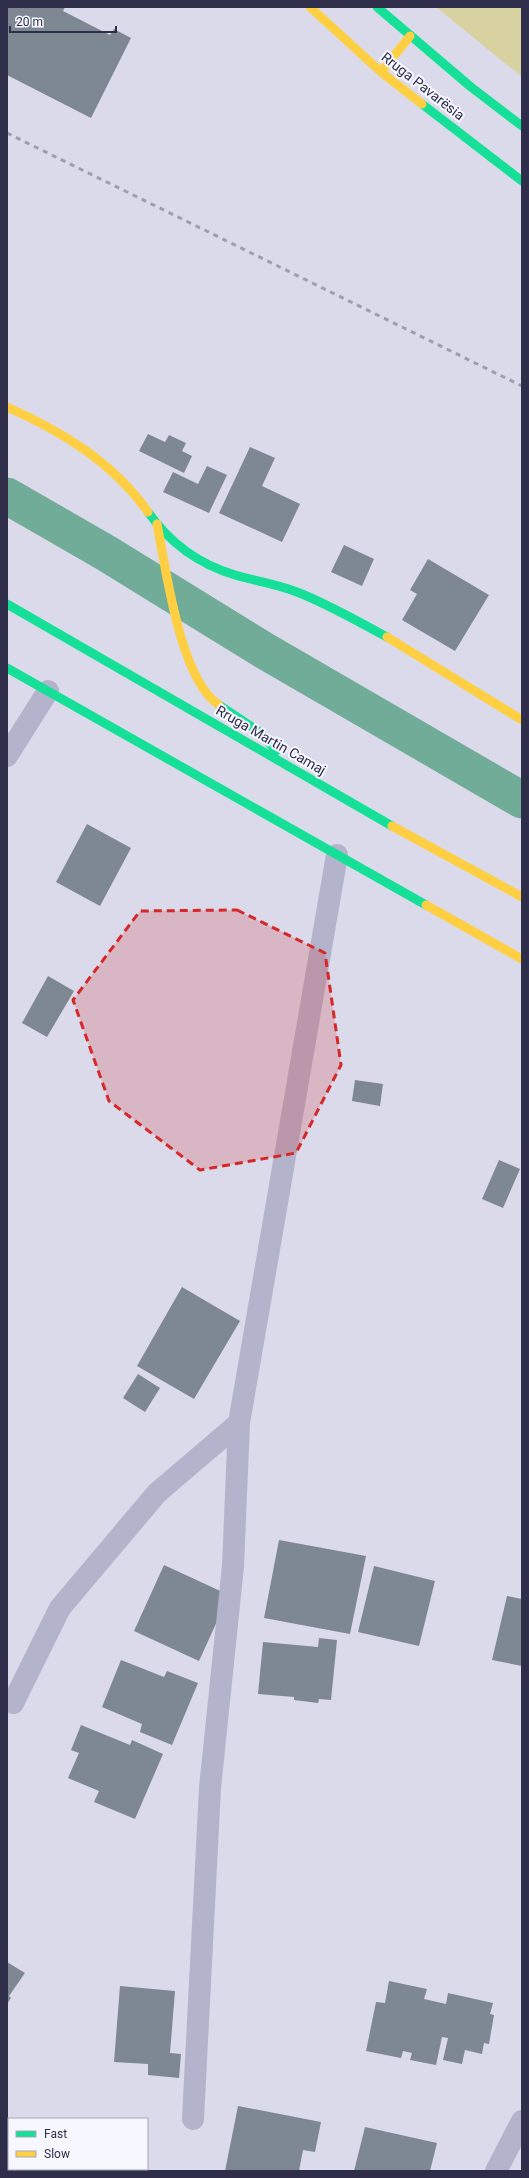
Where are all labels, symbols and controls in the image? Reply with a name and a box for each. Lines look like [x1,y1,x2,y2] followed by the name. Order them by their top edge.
[10,8,116,34] scale bar
[16,15,43,29] text: 20 m
[378,49,468,123] street label: Rruga Pavarësia
[213,702,329,778] street label: Rruga Martin Camaj
[8,2118,148,2170] legend
[44,2127,67,2141] text: Fast
[44,2147,70,2161] text: Slow

